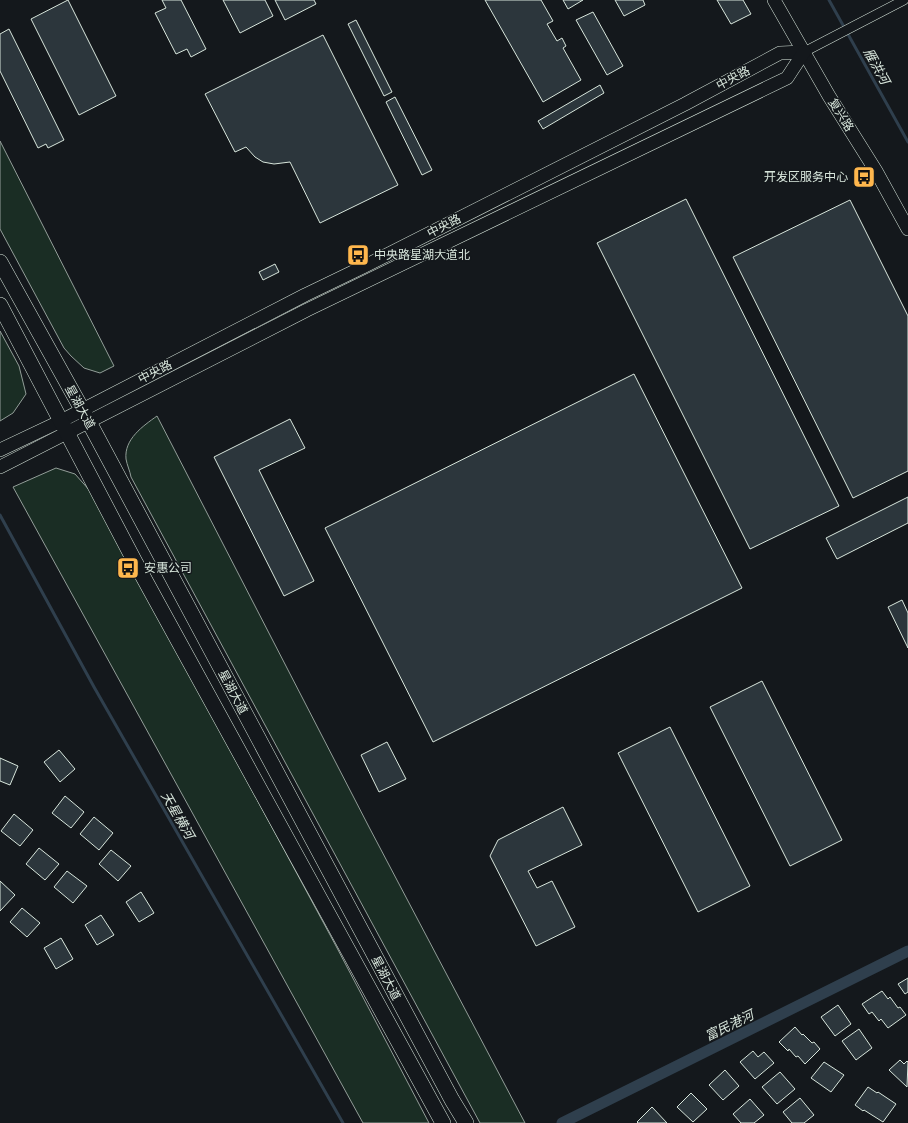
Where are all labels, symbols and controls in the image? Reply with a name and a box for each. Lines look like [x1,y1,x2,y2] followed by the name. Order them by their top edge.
[860,46,894,90] water label: 雁洪河
[714,63,753,94] street label: 中央路
[825,96,856,135] street label: 复兴路
[851,164,877,190] bus stop icon: 开发区服务中心
[764,170,848,185] place label: 开发区服务中心
[425,212,464,241] street label: 中央路
[345,242,371,268] bus stop icon: 中央路星湖大道北
[374,248,470,263] place label: 中央路星湖大道北
[136,358,175,387] street label: 中央路
[61,383,98,432] street label: 星湖大道
[115,555,141,581] bus stop icon: 安惠公司
[144,561,192,576] place label: 安惠公司
[215,668,250,717] street label: 星湖大道
[157,789,199,845] water label: 天星横河
[368,954,403,1003] street label: 星湖大道
[703,1006,759,1044] water label: 富民港河

